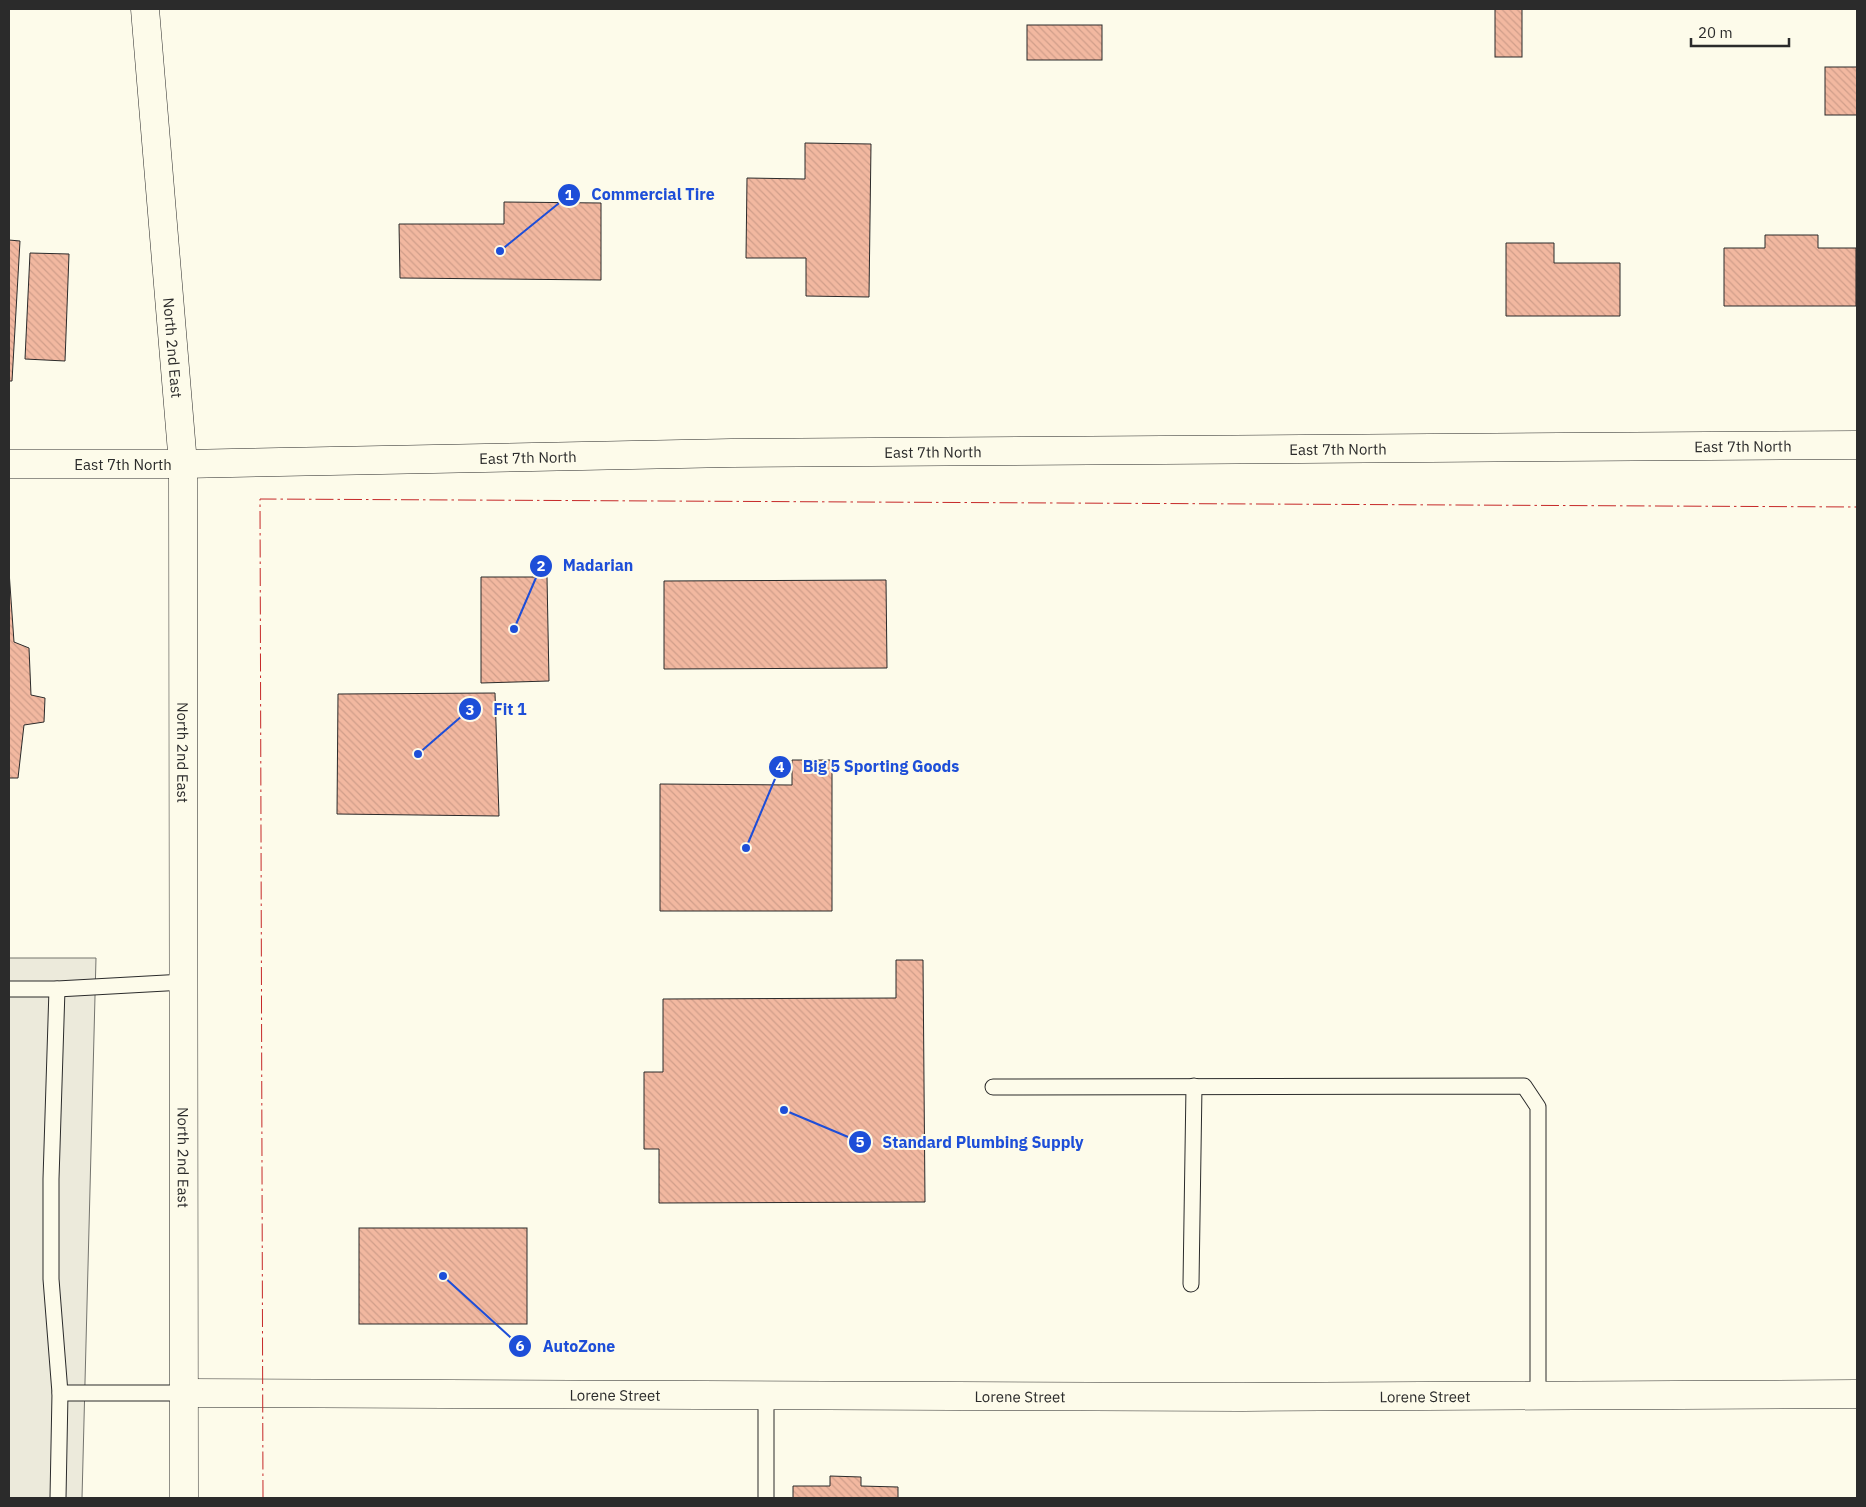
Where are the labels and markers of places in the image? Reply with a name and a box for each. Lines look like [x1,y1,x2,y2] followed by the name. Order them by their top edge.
[557,179,725,210] callout: Commercial Tire
[528,550,644,581] callout: Madarian
[458,694,536,725] callout: Fit 1
[768,751,969,782] callout: Big 5 Sporting Goods
[847,1126,1094,1157] callout: Standard Plumbing Supply
[508,1331,626,1362] callout: AutoZone

